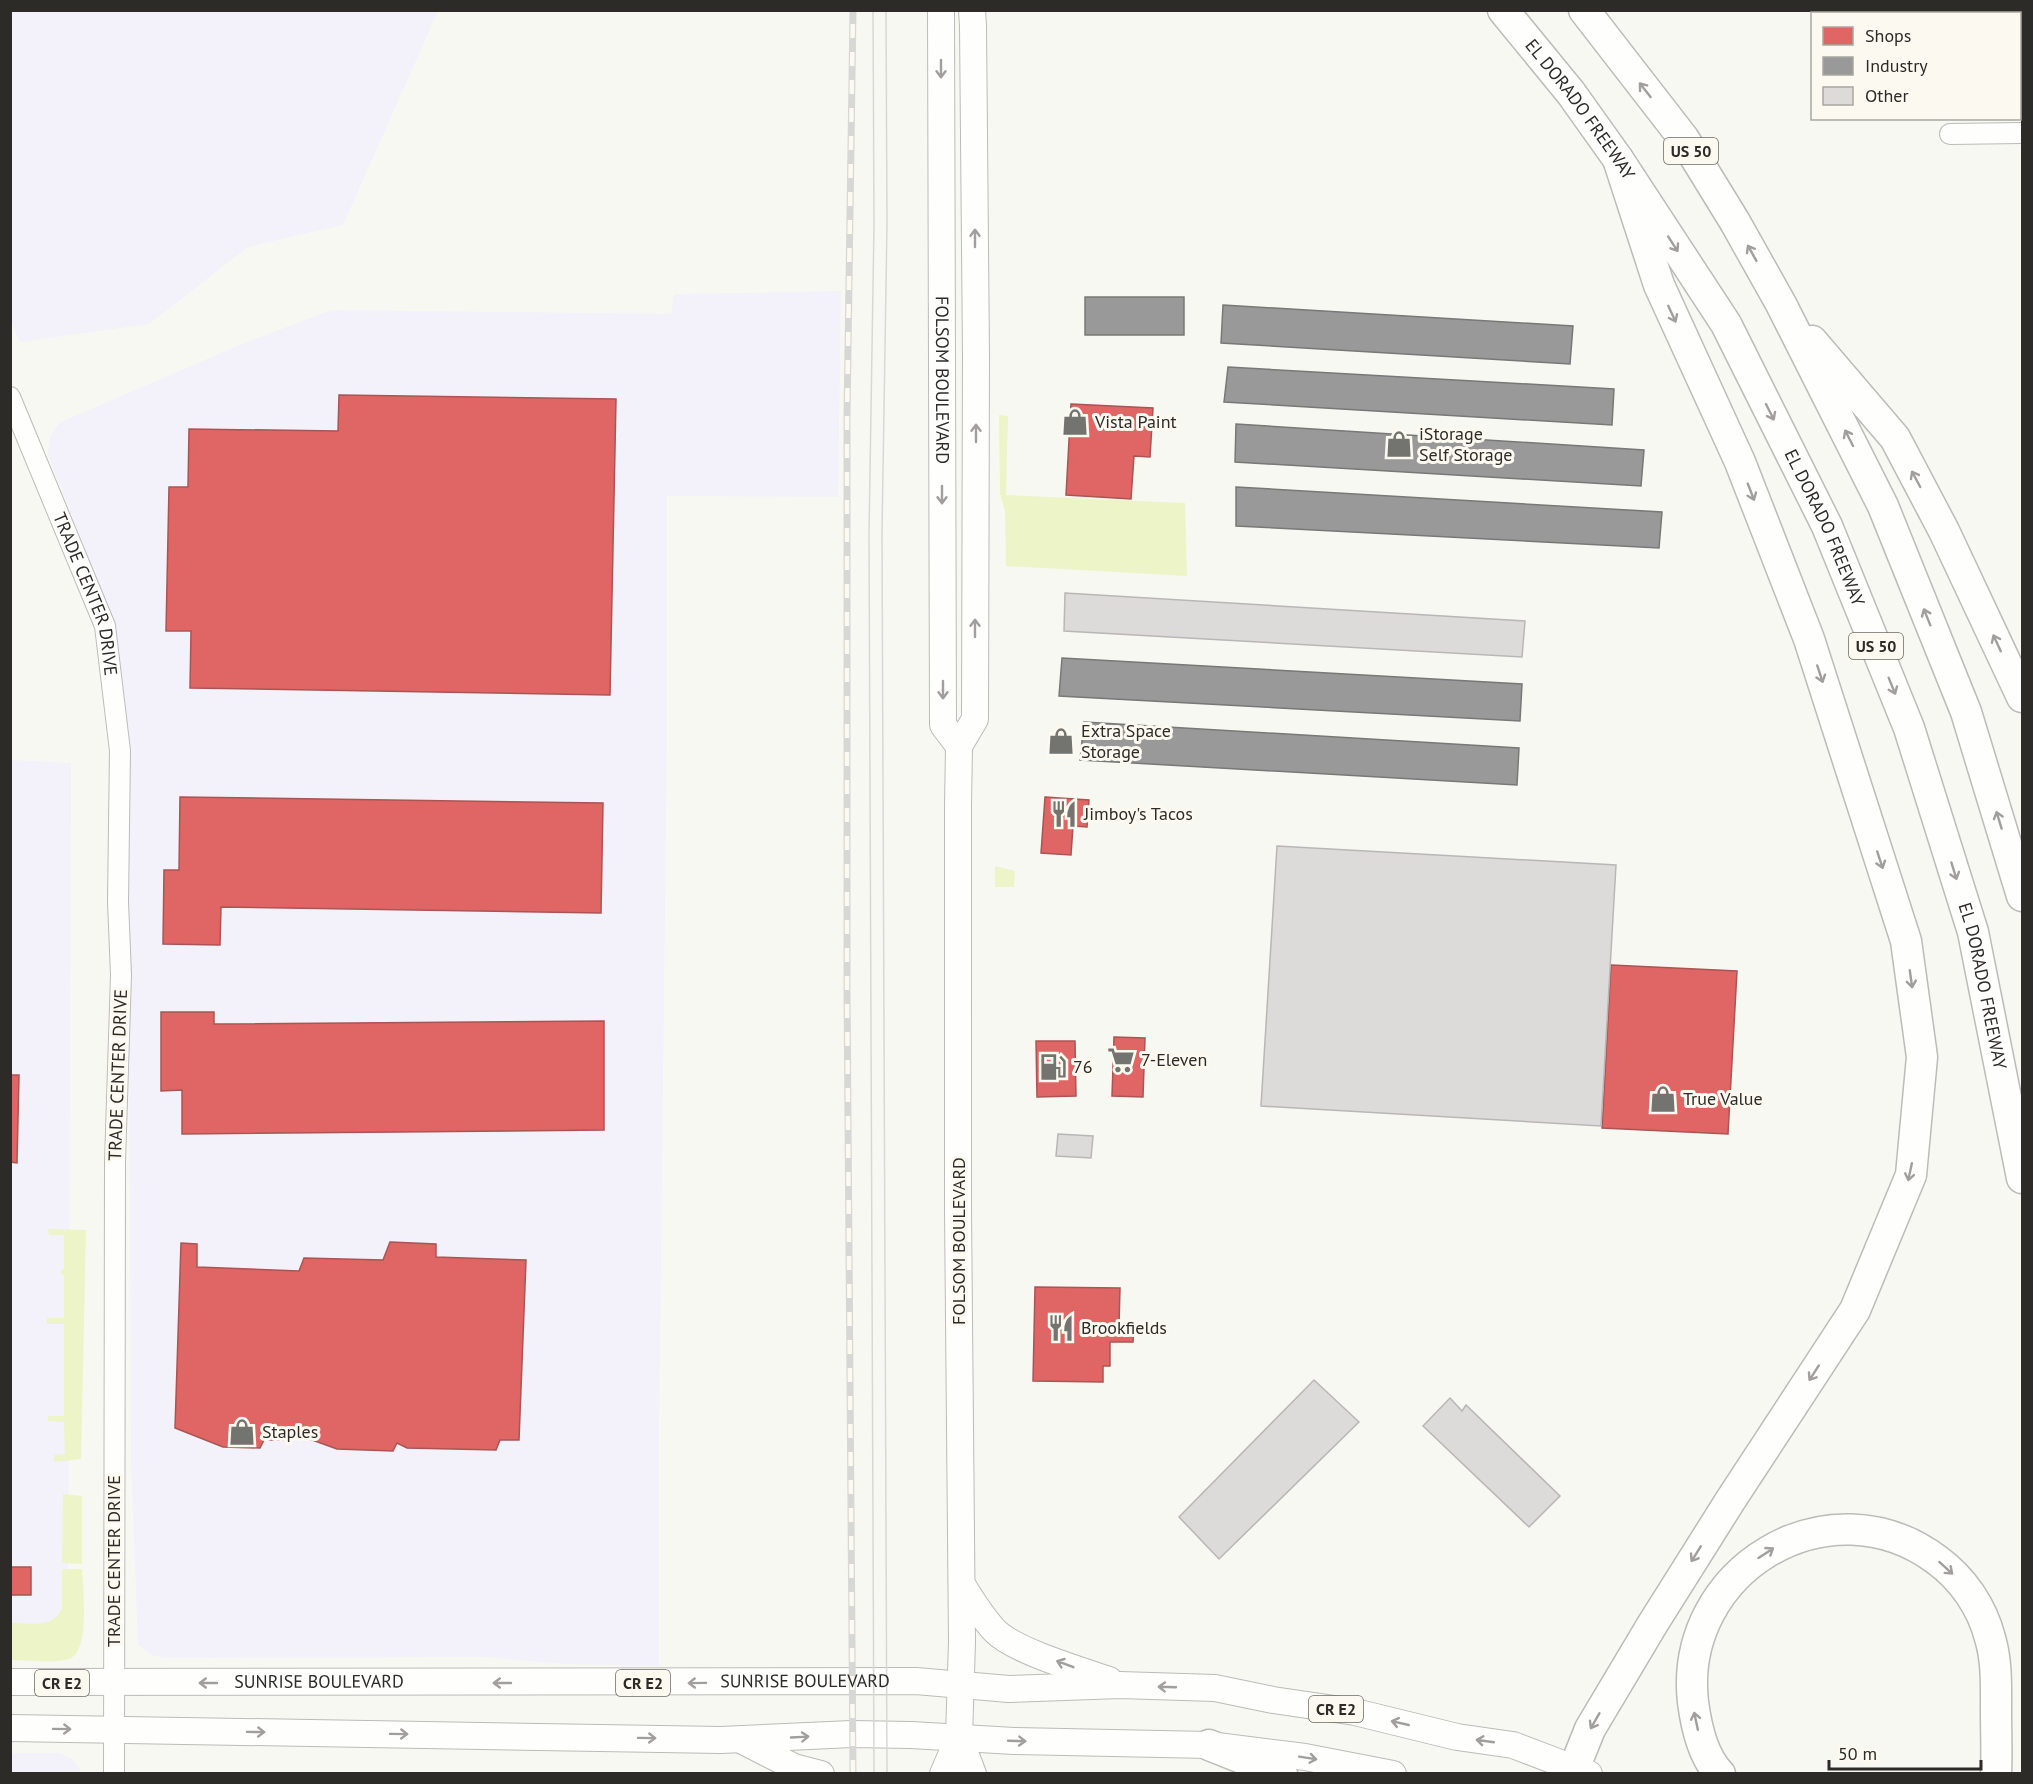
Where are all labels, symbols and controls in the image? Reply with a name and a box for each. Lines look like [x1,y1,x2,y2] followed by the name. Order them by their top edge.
[1811,12,2021,120] legend
[1865,24,1911,47] text: Shops
[1520,34,1640,184] street label: EL DORADO FREEWAY
[1865,54,1928,77] text: Industry
[935,58,947,78] one-way arrow
[1639,82,1652,98] one-way arrow
[1865,84,1909,107] text: Other
[1664,138,1718,164] road number: US 50
[969,229,981,249] one-way arrow
[1667,235,1679,251] one-way arrow
[1746,245,1758,262] one-way arrow
[931,296,954,464] street label: FOLSOM BOULEVARD
[1667,304,1678,322] one-way arrow
[1765,403,1776,421] one-way arrow
[1060,407,1090,437] shop icon: Vista Paint
[1094,410,1177,433] place label: Vista Paint
[1419,422,1512,466] place label: iStorage Self Storage
[970,424,982,444] one-way arrow
[1384,429,1414,459] shop icon: iStorage Self Storage
[1842,430,1854,448] one-way arrow
[1779,445,1870,609] street label: EL DORADO FREEWAY
[1910,471,1922,488] one-way arrow
[1746,482,1757,500] one-way arrow
[936,484,948,504] one-way arrow
[48,509,123,677] street label: TRADE CENTER DRIVE
[1921,608,1932,626] one-way arrow
[969,619,981,639] one-way arrow
[1849,633,1903,659] road number: US 50
[1991,635,2002,653] one-way arrow
[1815,664,1826,683] one-way arrow
[1887,676,1898,695] one-way arrow
[937,679,949,699] one-way arrow
[1081,719,1171,763] place label: Extra Space Storage
[1046,726,1076,756] shop icon: Extra Space Storage
[1049,799,1079,829] restaurant icon: Jimboy's Tacos
[1083,802,1193,825] place label: Jimboy's Tacos
[1993,811,2004,830] one-way arrow
[1875,850,1886,869] one-way arrow
[1949,861,1960,880] one-way arrow
[1953,900,2012,1071] street label: EL DORADO FREEWAY
[1906,968,1917,988] one-way arrow
[103,989,132,1161] street label: TRADE CENTER DRIVE
[1106,1045,1136,1075] supermarket icon: 7-Eleven
[1141,1048,1207,1071] place label: 7-Eleven
[1038,1052,1068,1082] fuel station icon: 76
[1073,1055,1093,1078] place label: 76
[1648,1084,1678,1114] shop icon: True Value
[1683,1087,1763,1110] place label: True Value
[947,1157,970,1325] street label: FOLSOM BOULEVARD
[1904,1162,1915,1182] one-way arrow
[1046,1313,1076,1343] restaurant icon: Brookfields
[1081,1316,1167,1339] place label: Brookfields
[1807,1364,1819,1381] one-way arrow
[227,1417,257,1447] shop icon: Staples
[262,1420,318,1443] place label: Staples
[102,1475,125,1647] street label: TRADE CENTER DRIVE
[1690,1545,1702,1562] one-way arrow
[1757,1547,1774,1559] one-way arrow
[1938,1561,1953,1575] one-way arrow
[1056,1658,1075,1669] one-way arrow
[720,1669,890,1692] street label: SUNRISE BOULEVARD
[35,1670,89,1696] road number: CR E2
[234,1670,404,1693] street label: SUNRISE BOULEVARD
[616,1670,670,1696] road number: CR E2
[198,1677,218,1689] one-way arrow
[493,1677,513,1689] one-way arrow
[688,1677,708,1688] one-way arrow
[1158,1681,1178,1692] one-way arrow
[1309,1696,1363,1722] road number: CR E2
[1589,1712,1601,1729] one-way arrow
[1690,1712,1701,1731] one-way arrow
[1391,1716,1410,1728] one-way arrow
[52,1723,72,1735] one-way arrow
[246,1726,266,1738] one-way arrow
[389,1728,409,1740] one-way arrow
[789,1731,809,1742] one-way arrow
[636,1732,656,1744] one-way arrow
[1829,1733,1980,1771] scale bar
[1476,1735,1496,1746] one-way arrow
[1007,1736,1026,1747] one-way arrow
[1838,1742,1877,1765] text: 50 m
[1298,1753,1318,1764] one-way arrow

